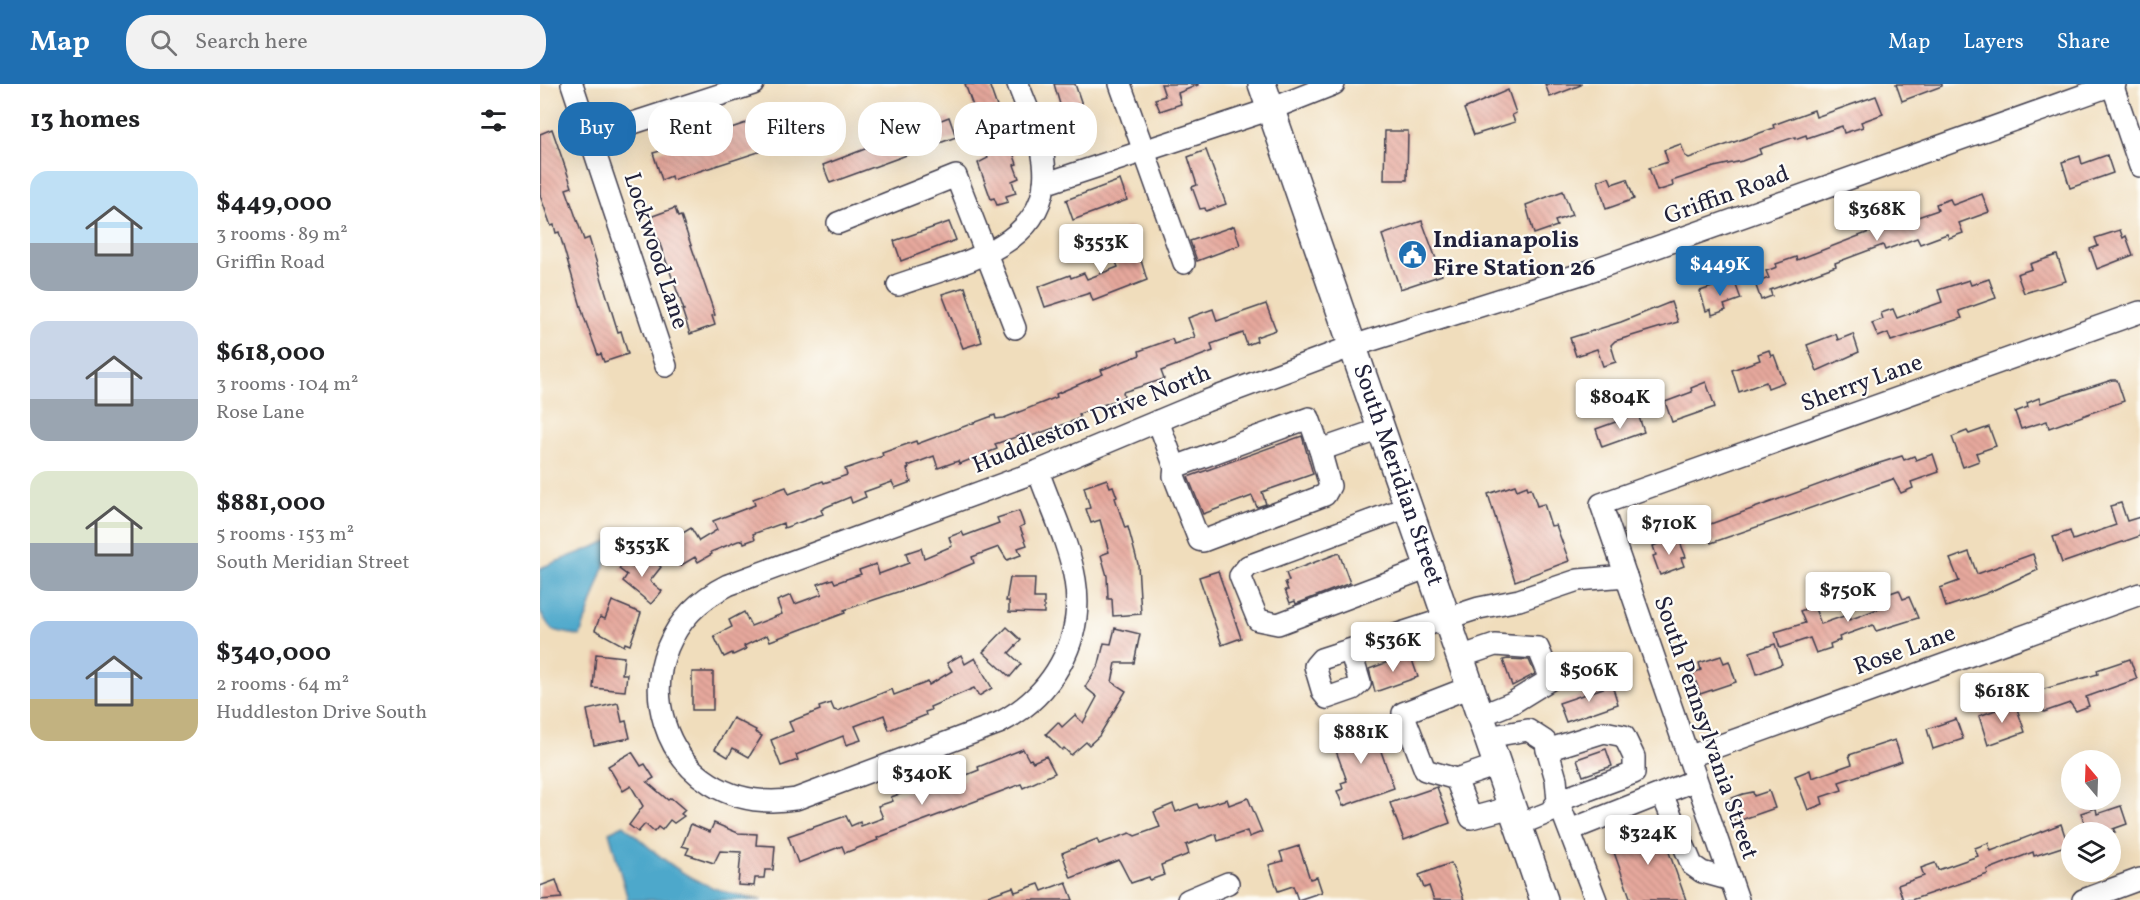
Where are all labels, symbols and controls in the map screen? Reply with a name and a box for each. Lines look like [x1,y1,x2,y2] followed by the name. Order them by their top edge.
[126,15,546,69] search box
[30,23,90,62] text: Map
[147,26,180,59] icon: search
[195,27,308,58] text: Search here
[1888,28,1930,57] text: Map
[1963,28,2024,57] text: Layers
[2057,28,2110,57] text: Share
[30,102,140,138] text: 13 homes
[558,102,636,156] chip: Buy
[648,102,733,156] chip: Rent
[745,102,846,156] chip: Filters
[858,102,942,156] chip: New
[954,102,1097,156] chip: Apartment
[477,104,510,137] icon: filters
[1660,158,1794,234] street label: Griffin Road
[614,168,696,334] street label: Lockwood Lane
[216,185,332,221] text: $449,000
[1835,191,1919,242] pin: $368K
[78,195,150,267] icon: home
[1848,196,1906,224] text: $368K
[216,221,348,249] text: 3 rooms · 89 m²
[1059,224,1143,275] pin: $353K
[1433,224,1595,286] place label: Indianapolis Fire Station 26
[1073,229,1129,257] text: $353K
[1396,239,1428,271] public building icon: Indianapolis Fire Station 26
[1678,246,1762,297] pin: $449K
[216,249,325,277] text: Griffin Road
[1690,251,1750,279] text: $449K
[216,335,325,371] text: $618,000
[78,345,150,417] icon: home
[1796,346,1928,422] street label: Sherry Lane
[968,357,1216,483] street label: Huddleston Drive North
[1343,360,1451,591] street label: South Meridian Street
[216,371,358,399] text: 3 rooms · 104 m²
[1578,379,1662,430] pin: $804K
[1590,384,1650,412] text: $804K
[216,399,305,427] text: Rose Lane
[216,485,325,521] text: $881,000
[78,495,150,567] icon: home
[1627,505,1711,556] pin: $710K
[1641,510,1697,538] text: $710K
[216,521,354,549] text: 5 rooms · 153 m²
[600,527,684,578] pin: $353K
[614,532,670,560] text: $353K
[216,549,410,577] text: South Meridian Street
[1806,572,1890,623] pin: $750K
[1820,577,1876,605] text: $750K
[1644,592,1766,864] street label: South Pennsylvania Street
[1849,617,1961,685] street label: Rose Lane
[1351,622,1435,673] pin: $536K
[1365,627,1421,655] text: $536K
[216,635,331,671] text: $340,000
[78,645,150,717] icon: home
[1547,652,1631,703] pin: $506K
[1560,657,1618,685] text: $506K
[216,671,349,699] text: 2 rooms · 64 m²
[1960,673,2044,724] pin: $618K
[1974,678,2030,706] text: $618K
[216,699,427,727] text: Huddleston Drive South
[1319,714,1403,765] pin: $881K
[1333,719,1389,747] text: $881K
[2061,750,2121,810] north arrow
[2061,750,2121,882] map controls
[880,755,964,806] pin: $340K
[892,760,952,788] text: $340K
[1606,815,1690,866] pin: $324K
[1619,820,1677,848] text: $324K
[2061,822,2121,882] button: layers

